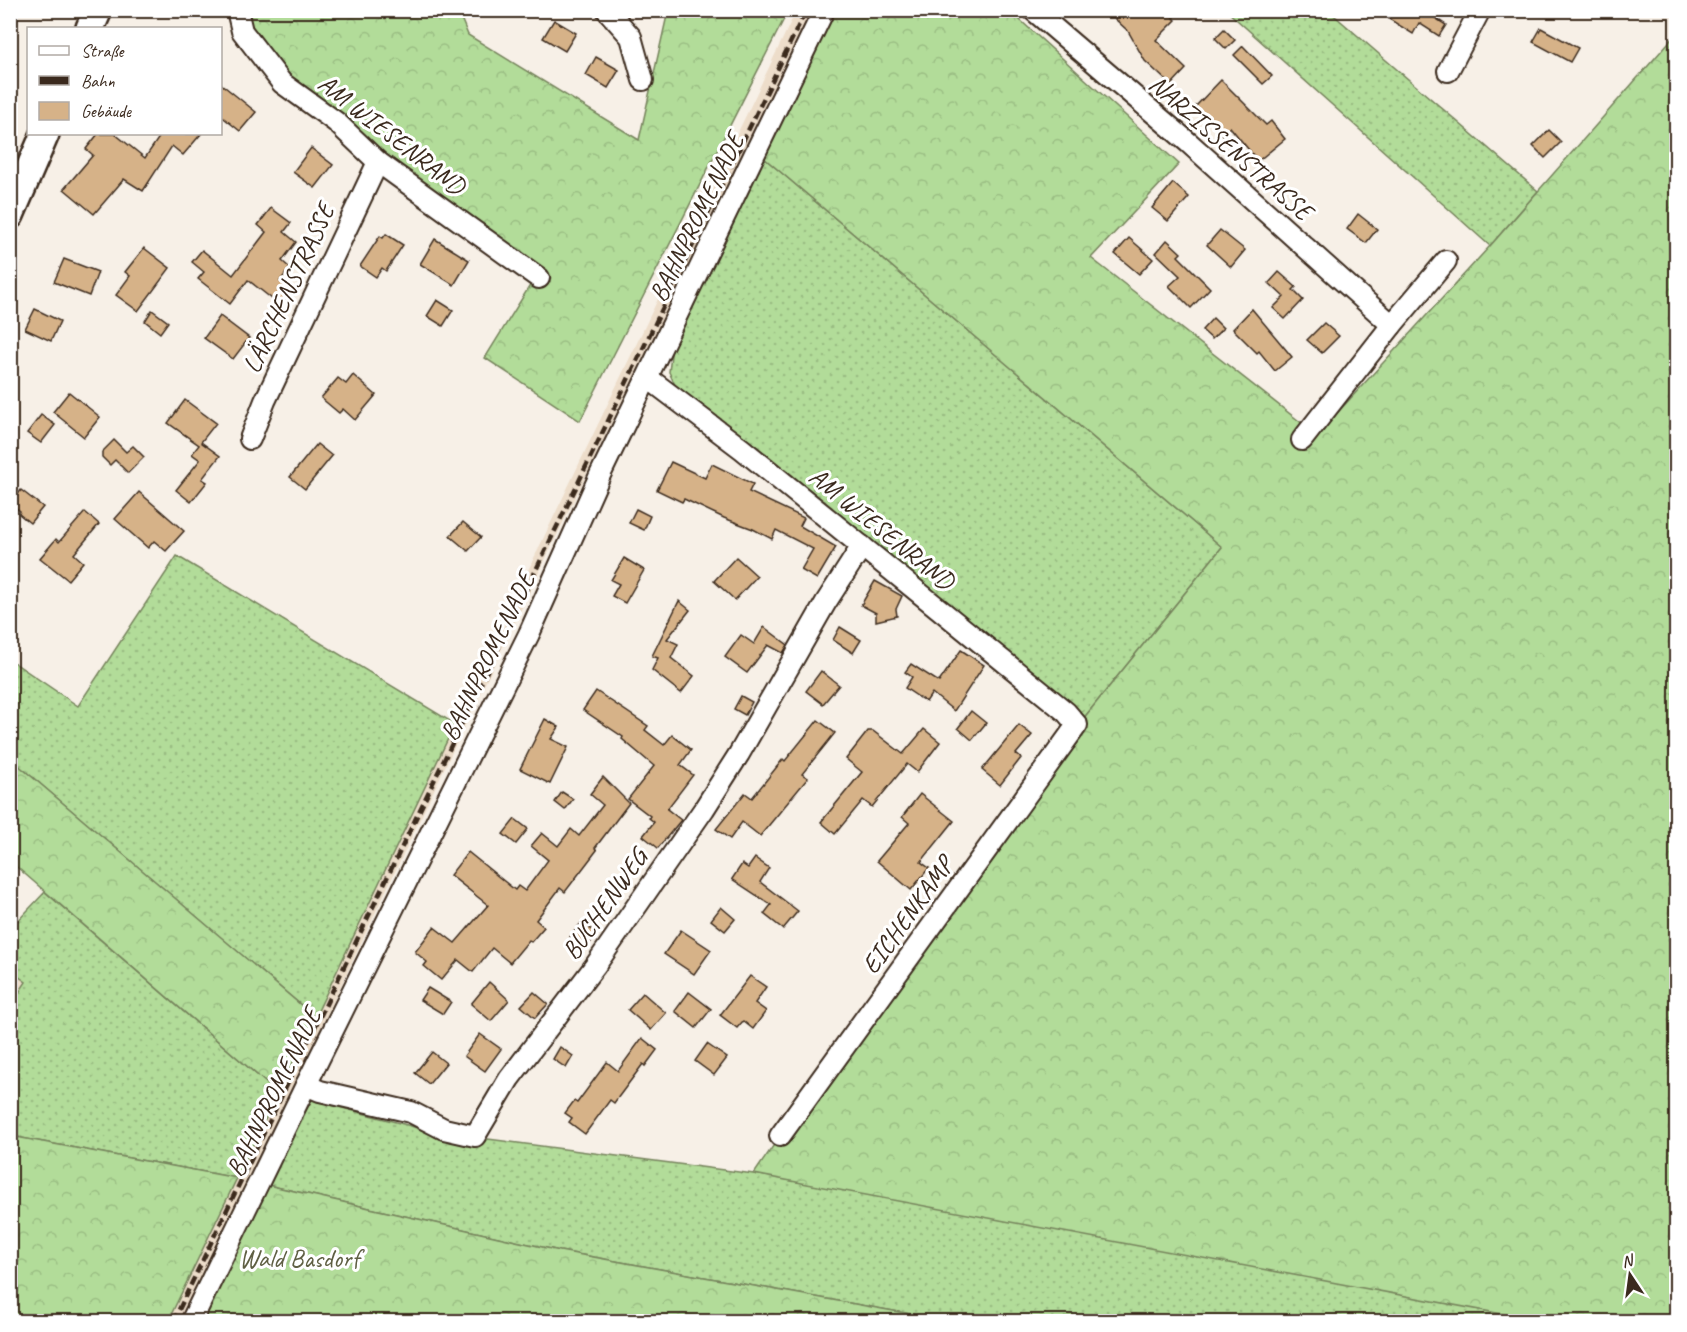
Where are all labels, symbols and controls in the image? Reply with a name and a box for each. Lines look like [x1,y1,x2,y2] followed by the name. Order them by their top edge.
[27,27,222,135] legend
[81,40,125,62] text: Straße
[312,67,473,203] street label: AM WIESENRAND
[1142,67,1322,230] street label: NARZISSENSTRASSE
[81,70,116,92] text: Bahn
[81,100,132,122] text: Gebäude
[641,124,753,307] street label: BAHNPROMENADE
[235,195,344,378] street label: LÄRCHENSTRASSE
[802,460,963,598] street label: AM WIESENRAND
[432,563,544,746] street label: BAHNPROMENADE
[554,839,657,966] street label: BUCHENWEG
[854,847,963,980] street label: EICHENKAMP
[218,999,330,1182] street label: BAHNPROMENADE
[239,1242,365,1275] park label: Wald Basdorf
[1600,1245,1660,1305] north arrow
[1620,1250,1637,1272] text: N

